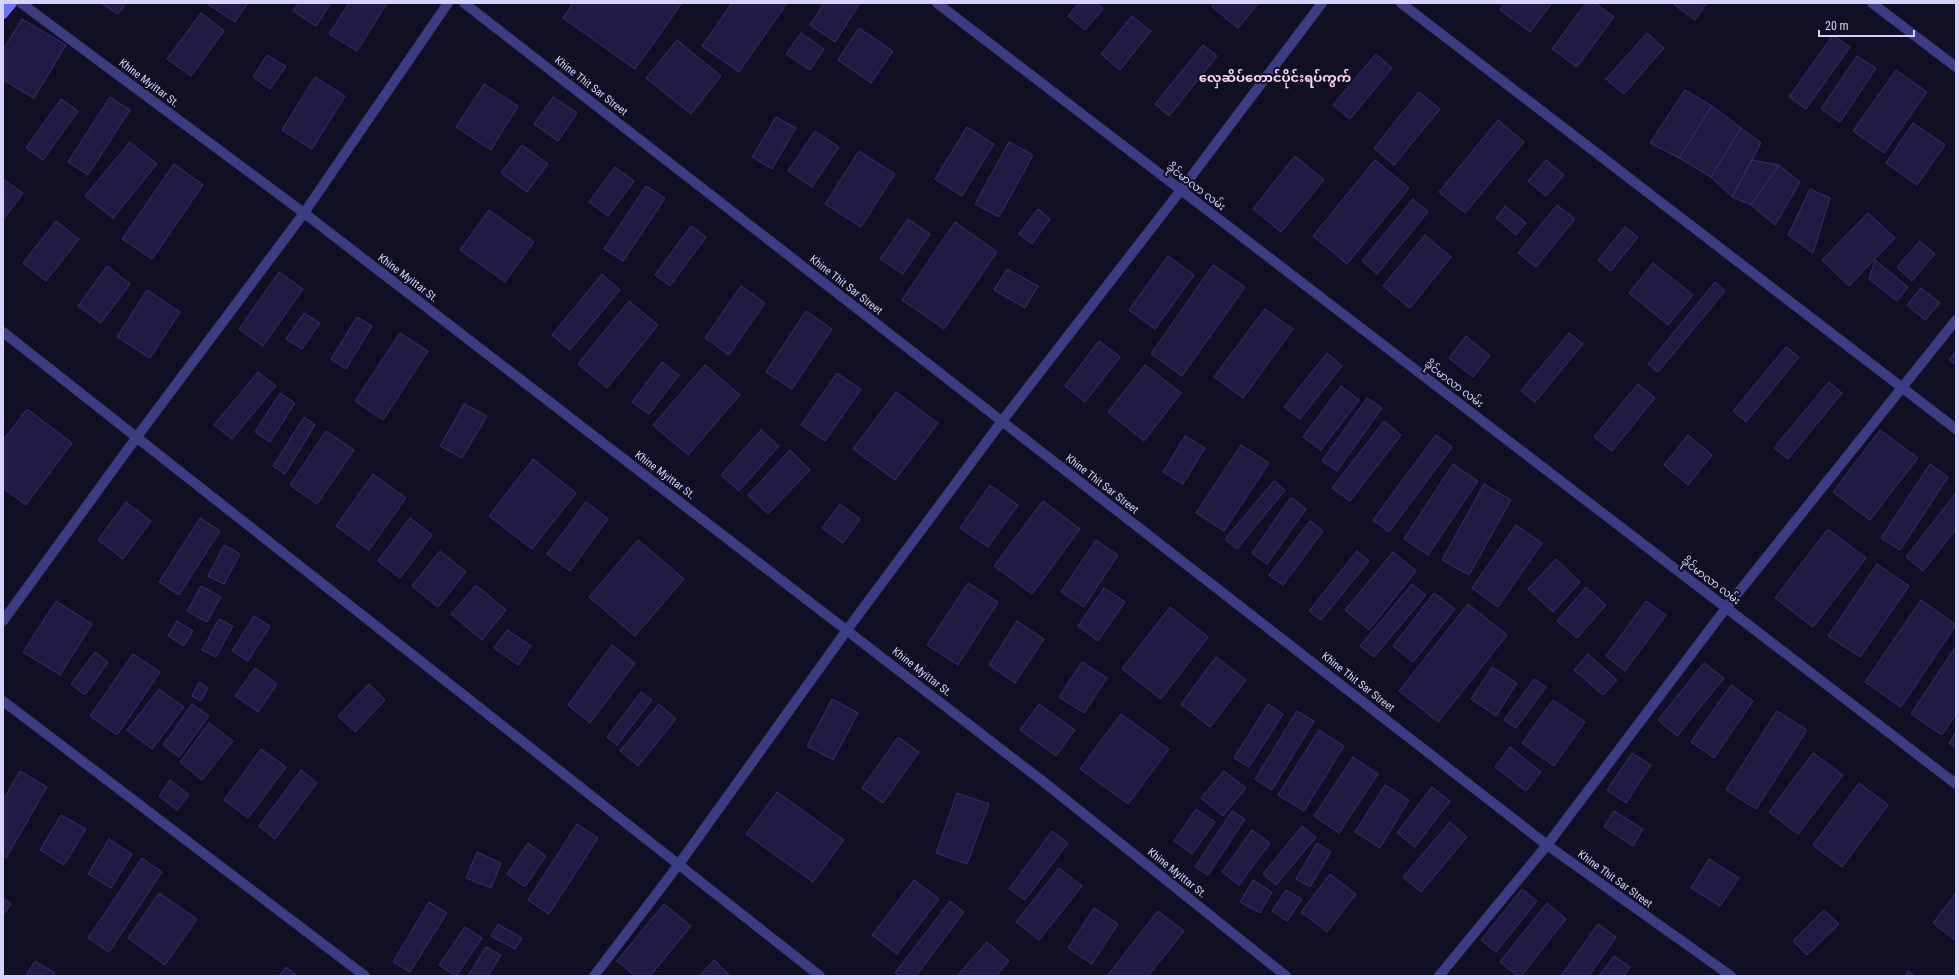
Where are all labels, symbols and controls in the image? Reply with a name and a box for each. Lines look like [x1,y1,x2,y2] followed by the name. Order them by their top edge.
[1819,12,1914,38] scale bar
[1825,19,1849,33] text: 20 m
[552,54,630,118] street label: Khine Thit Sar Street
[116,56,182,110] street label: Khine Myittar St.
[1199,68,1351,89] district label: လှေဆိပ်တောင်ပိုင်းရပ်ကွက်
[1163,160,1229,215] street label: ခိုင်မာလာ လမ်း
[375,251,441,305] street label: Khine Myittar St.
[807,253,885,317] street label: Khine Thit Sar Street
[1421,357,1487,412] street label: ခိုင်မာလာ လမ်း
[632,448,698,502] street label: Khine Myittar St.
[1063,452,1141,516] street label: Khine Thit Sar Street
[1678,554,1744,609] street label: ခိုင်မာလာ လမ်း
[890,645,954,699] street label: Khine Myittar St.
[1319,650,1397,714] street label: Khine Thit Sar Street
[1145,845,1209,901] street label: Khine Myittar St.
[1575,848,1655,910] street label: Khine Thit Sar Street

